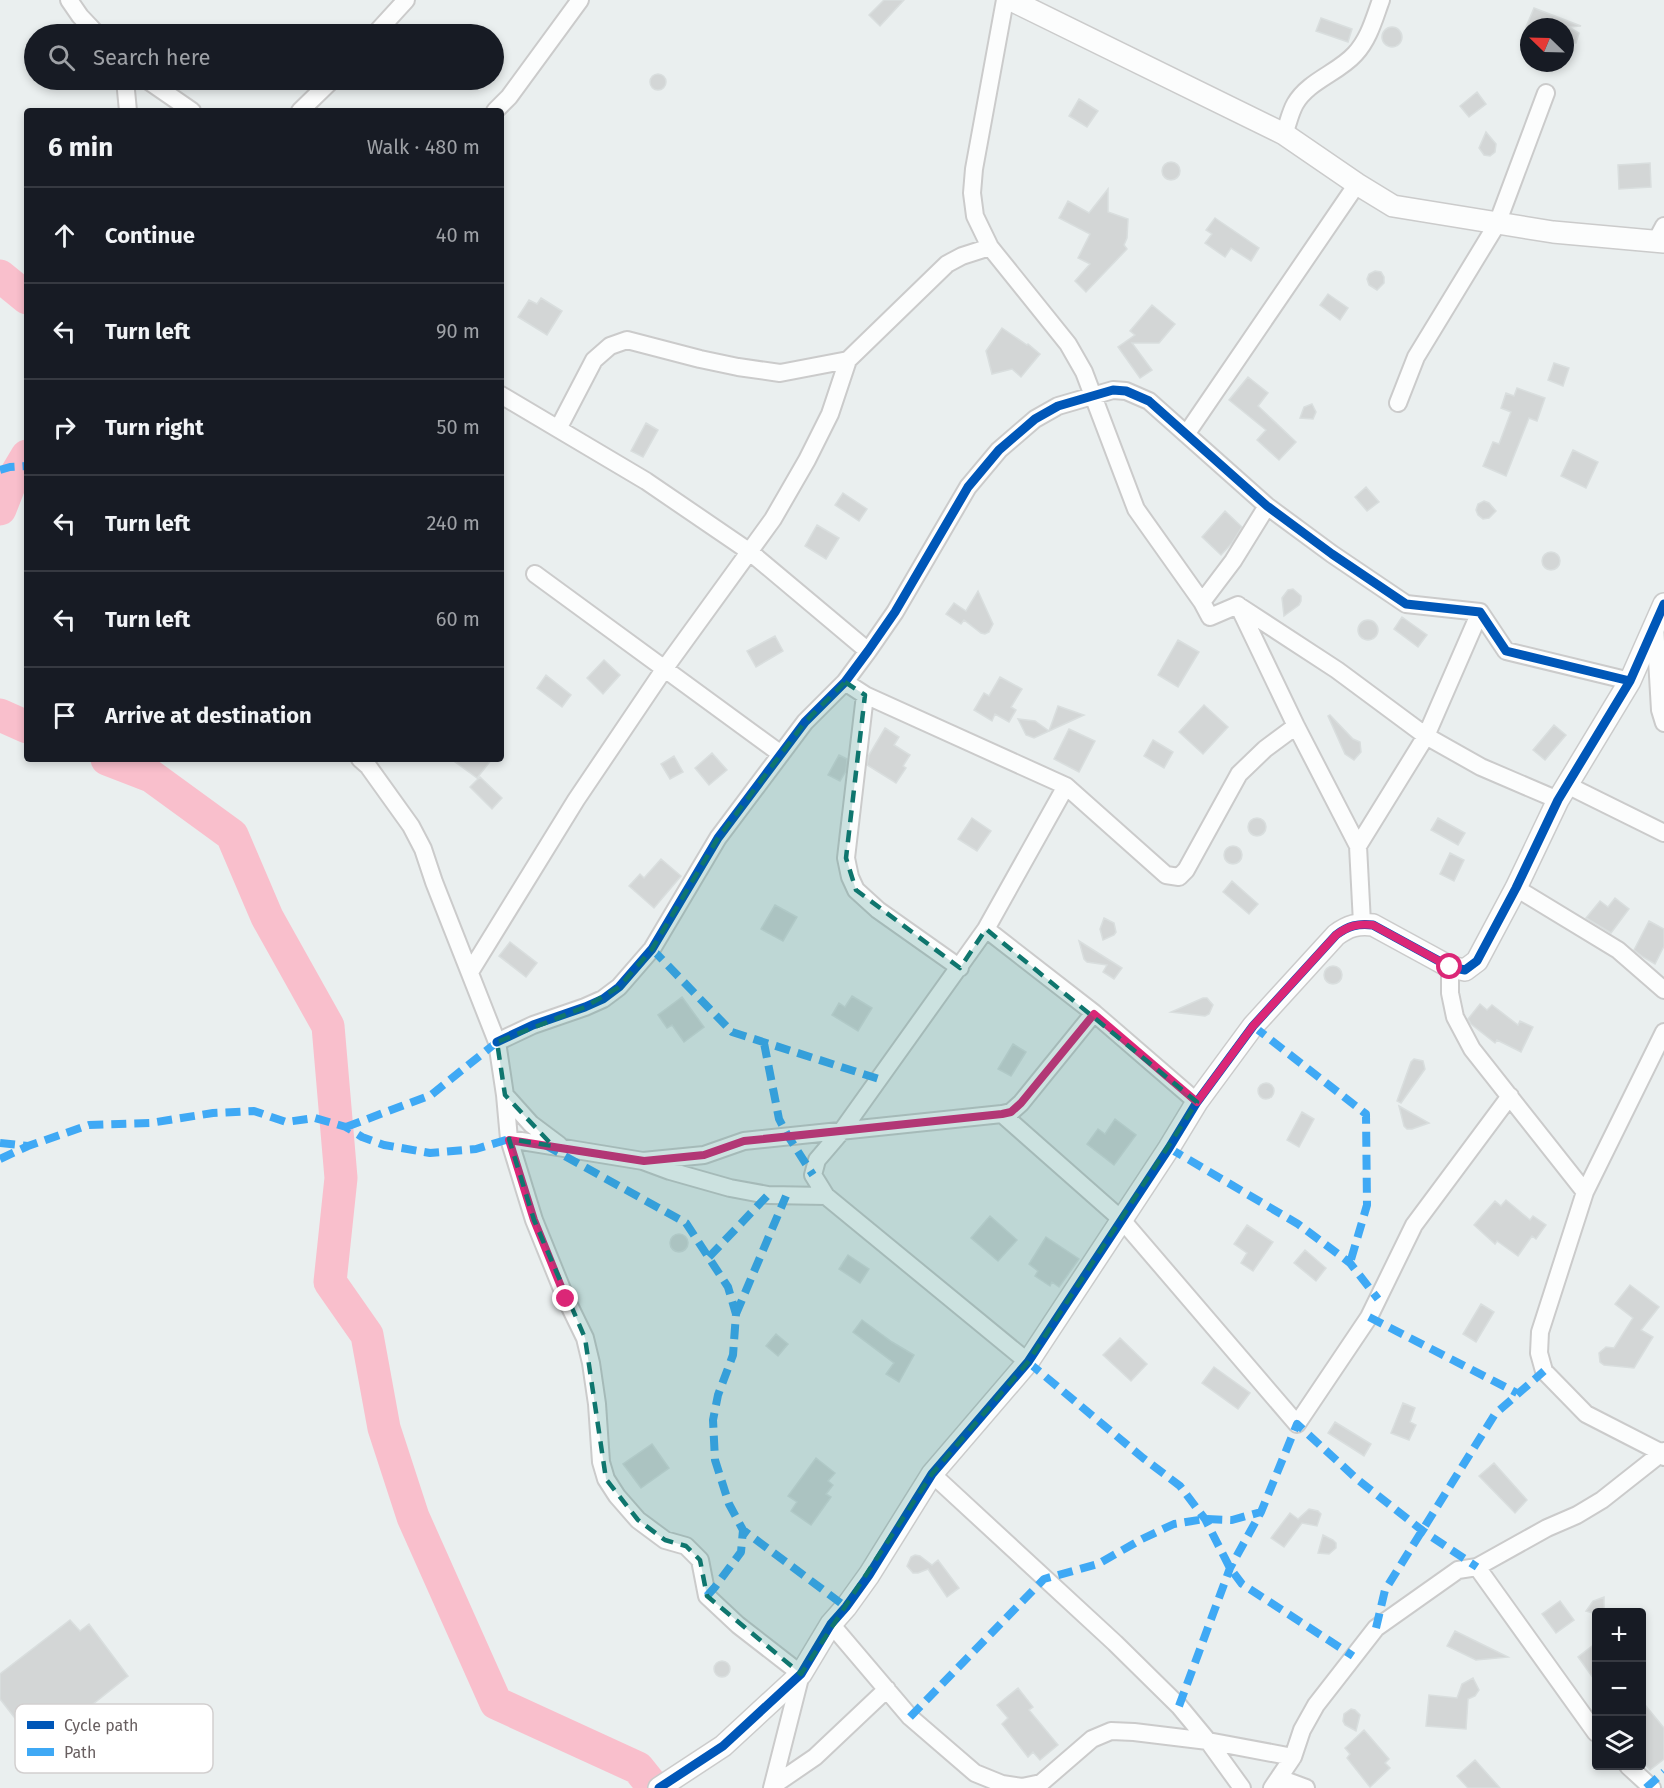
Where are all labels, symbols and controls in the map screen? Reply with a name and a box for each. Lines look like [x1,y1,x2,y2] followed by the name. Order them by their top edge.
[1520,18,1574,72] north arrow
[24,24,504,90] search box
[45,41,78,74] icon: search
[93,44,211,71] text: Search here
[48,132,113,163] text: 6 min
[367,135,480,159] text: Walk · 480 m
[48,219,81,252] icon: ahead
[105,222,195,249] text: Continue
[436,223,480,247] text: 40 m
[48,315,81,348] icon: left
[105,318,190,345] text: Turn left
[436,319,480,343] text: 90 m
[48,411,81,444] icon: right
[105,414,204,441] text: Turn right
[436,415,480,439] text: 50 m
[48,507,81,540] icon: left
[105,510,190,537] text: Turn left
[426,511,480,535] text: 240 m
[48,603,81,636] icon: left
[105,606,190,633] text: Turn left
[436,607,480,631] text: 60 m
[48,699,81,732] icon: arrive
[105,702,312,729] text: Arrive at destination
[1436,953,1462,979] route start
[552,1285,578,1311] route end
[1592,1608,1646,1770] map controls
[1592,1608,1646,1662] button: +
[1592,1662,1646,1716] button: −
[15,1704,213,1773] legend
[64,1716,138,1735] text: Cycle path
[1592,1716,1646,1770] button: layers
[64,1743,96,1762] text: Path

